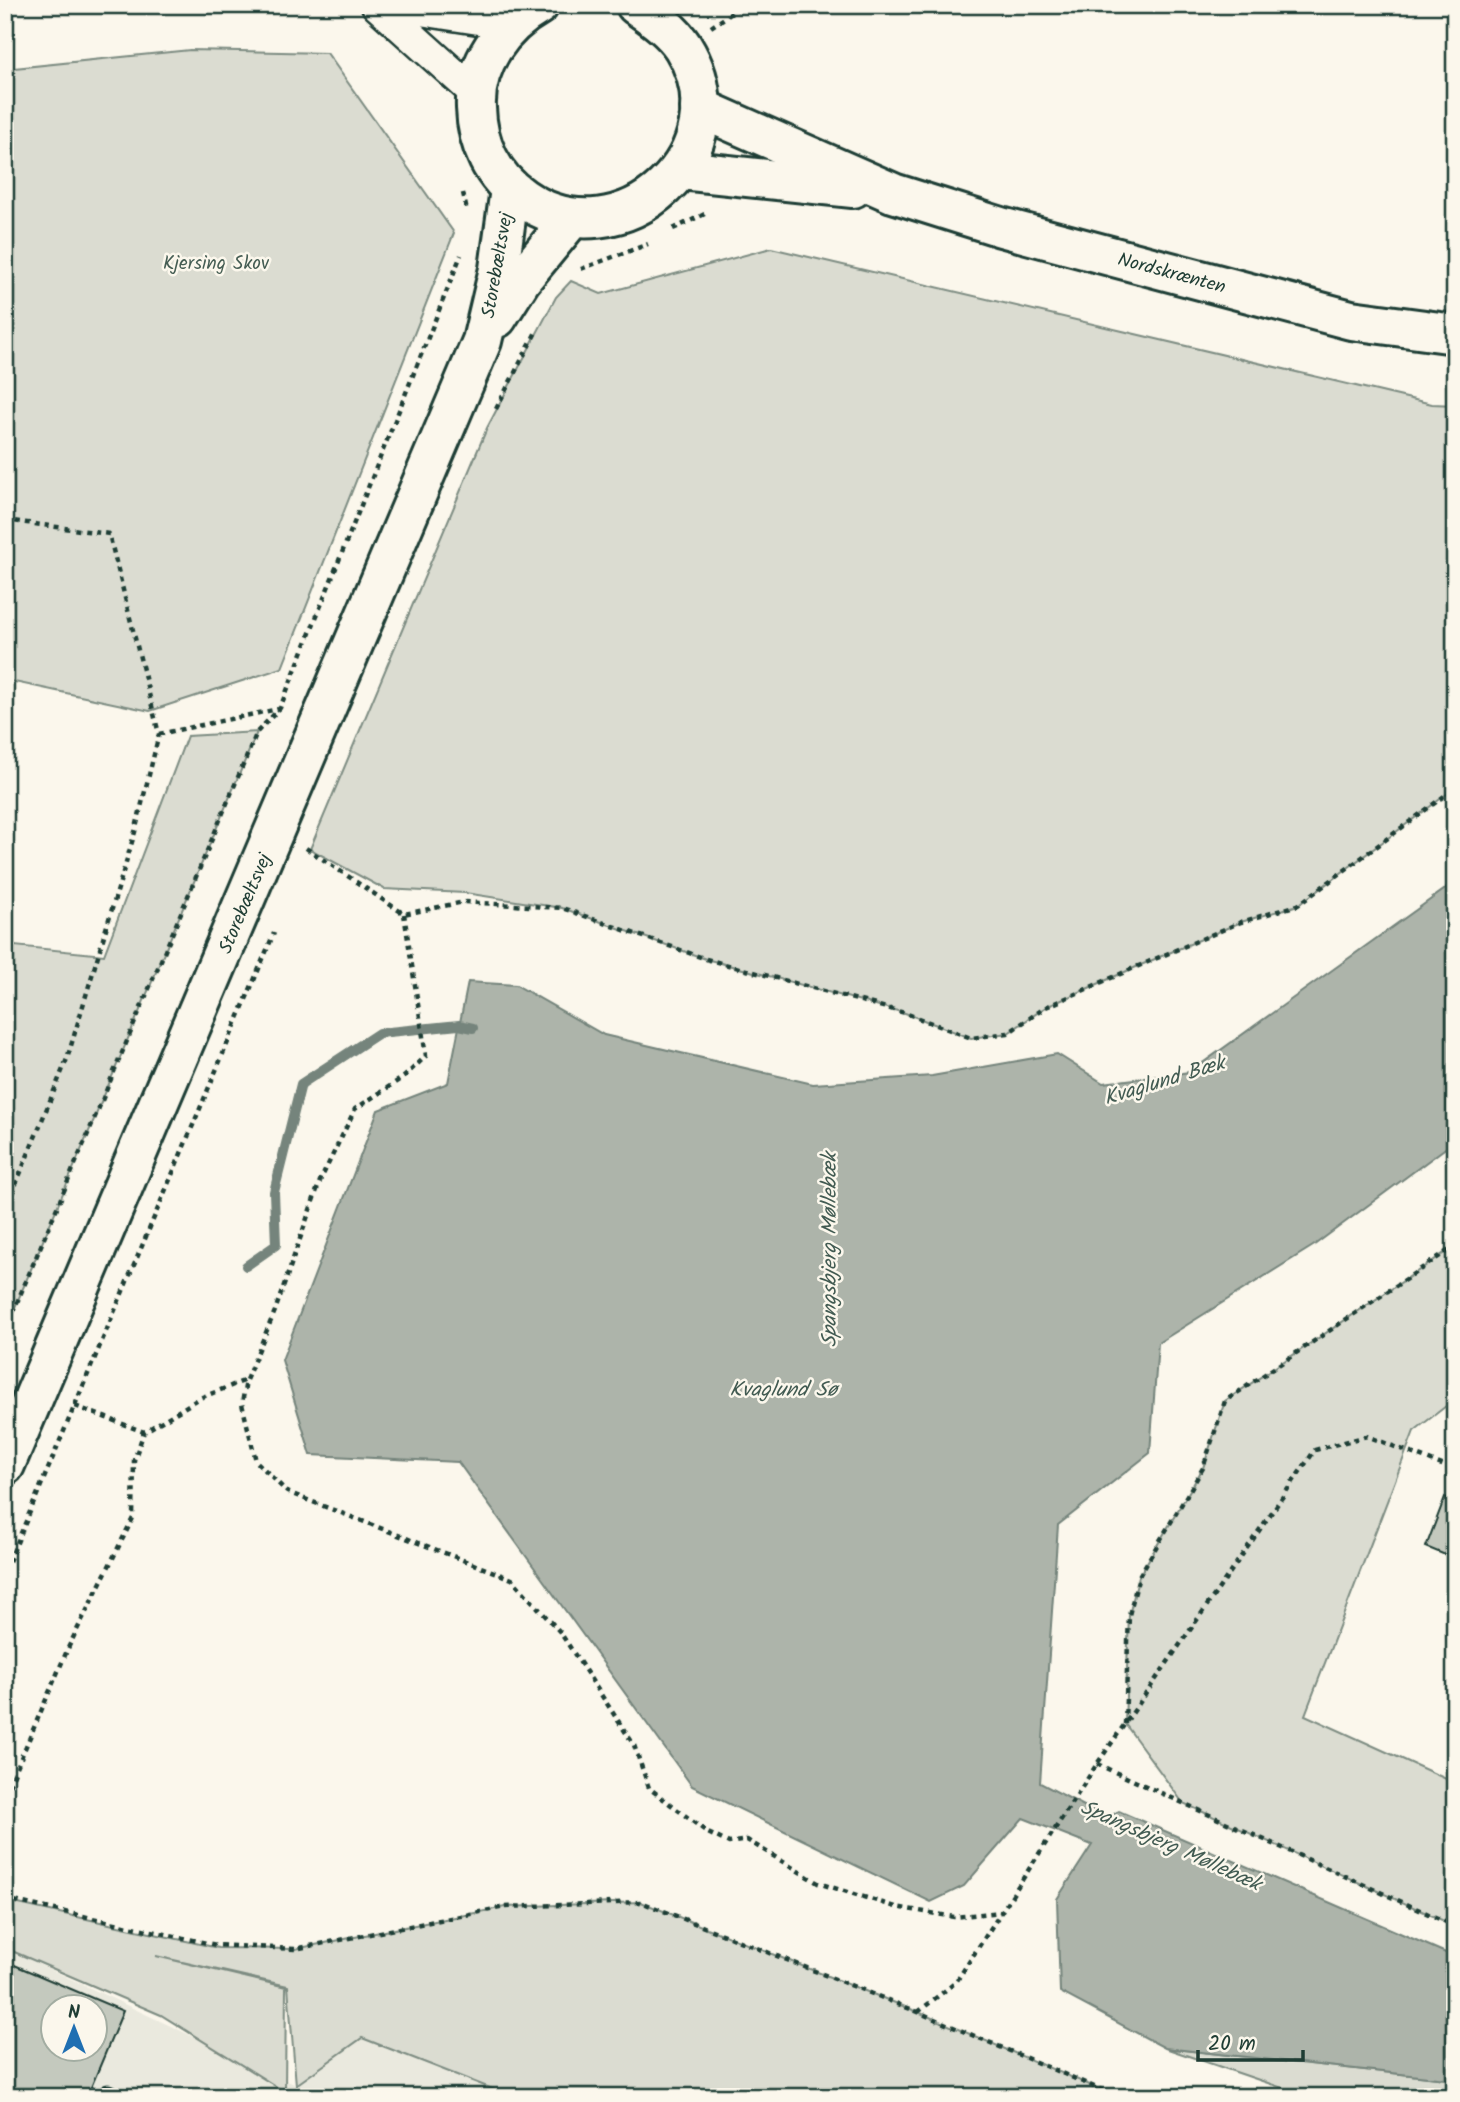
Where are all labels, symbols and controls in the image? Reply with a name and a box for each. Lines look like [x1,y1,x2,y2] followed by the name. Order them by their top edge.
[474,209,522,320] street label: Storebæltsvej
[1114,245,1229,303] street label: Nordskrænten
[163,249,270,279] park label: Kjersing Skov
[211,848,281,959] street label: Storebæltsvej
[1100,1046,1232,1116] water label: Kvaglund Bæk
[814,1150,847,1347] water label: Spangsbjerg Møllebæk
[729,1374,840,1407] water label: Kvaglund Sø
[1075,1792,1269,1902] water label: Spangsbjerg Møllebæk
[38,1994,108,2064] north arrow
[68,1998,80,2028] text: N
[1198,2018,1302,2062] scale bar
[1208,2028,1256,2061] text: 20 m

